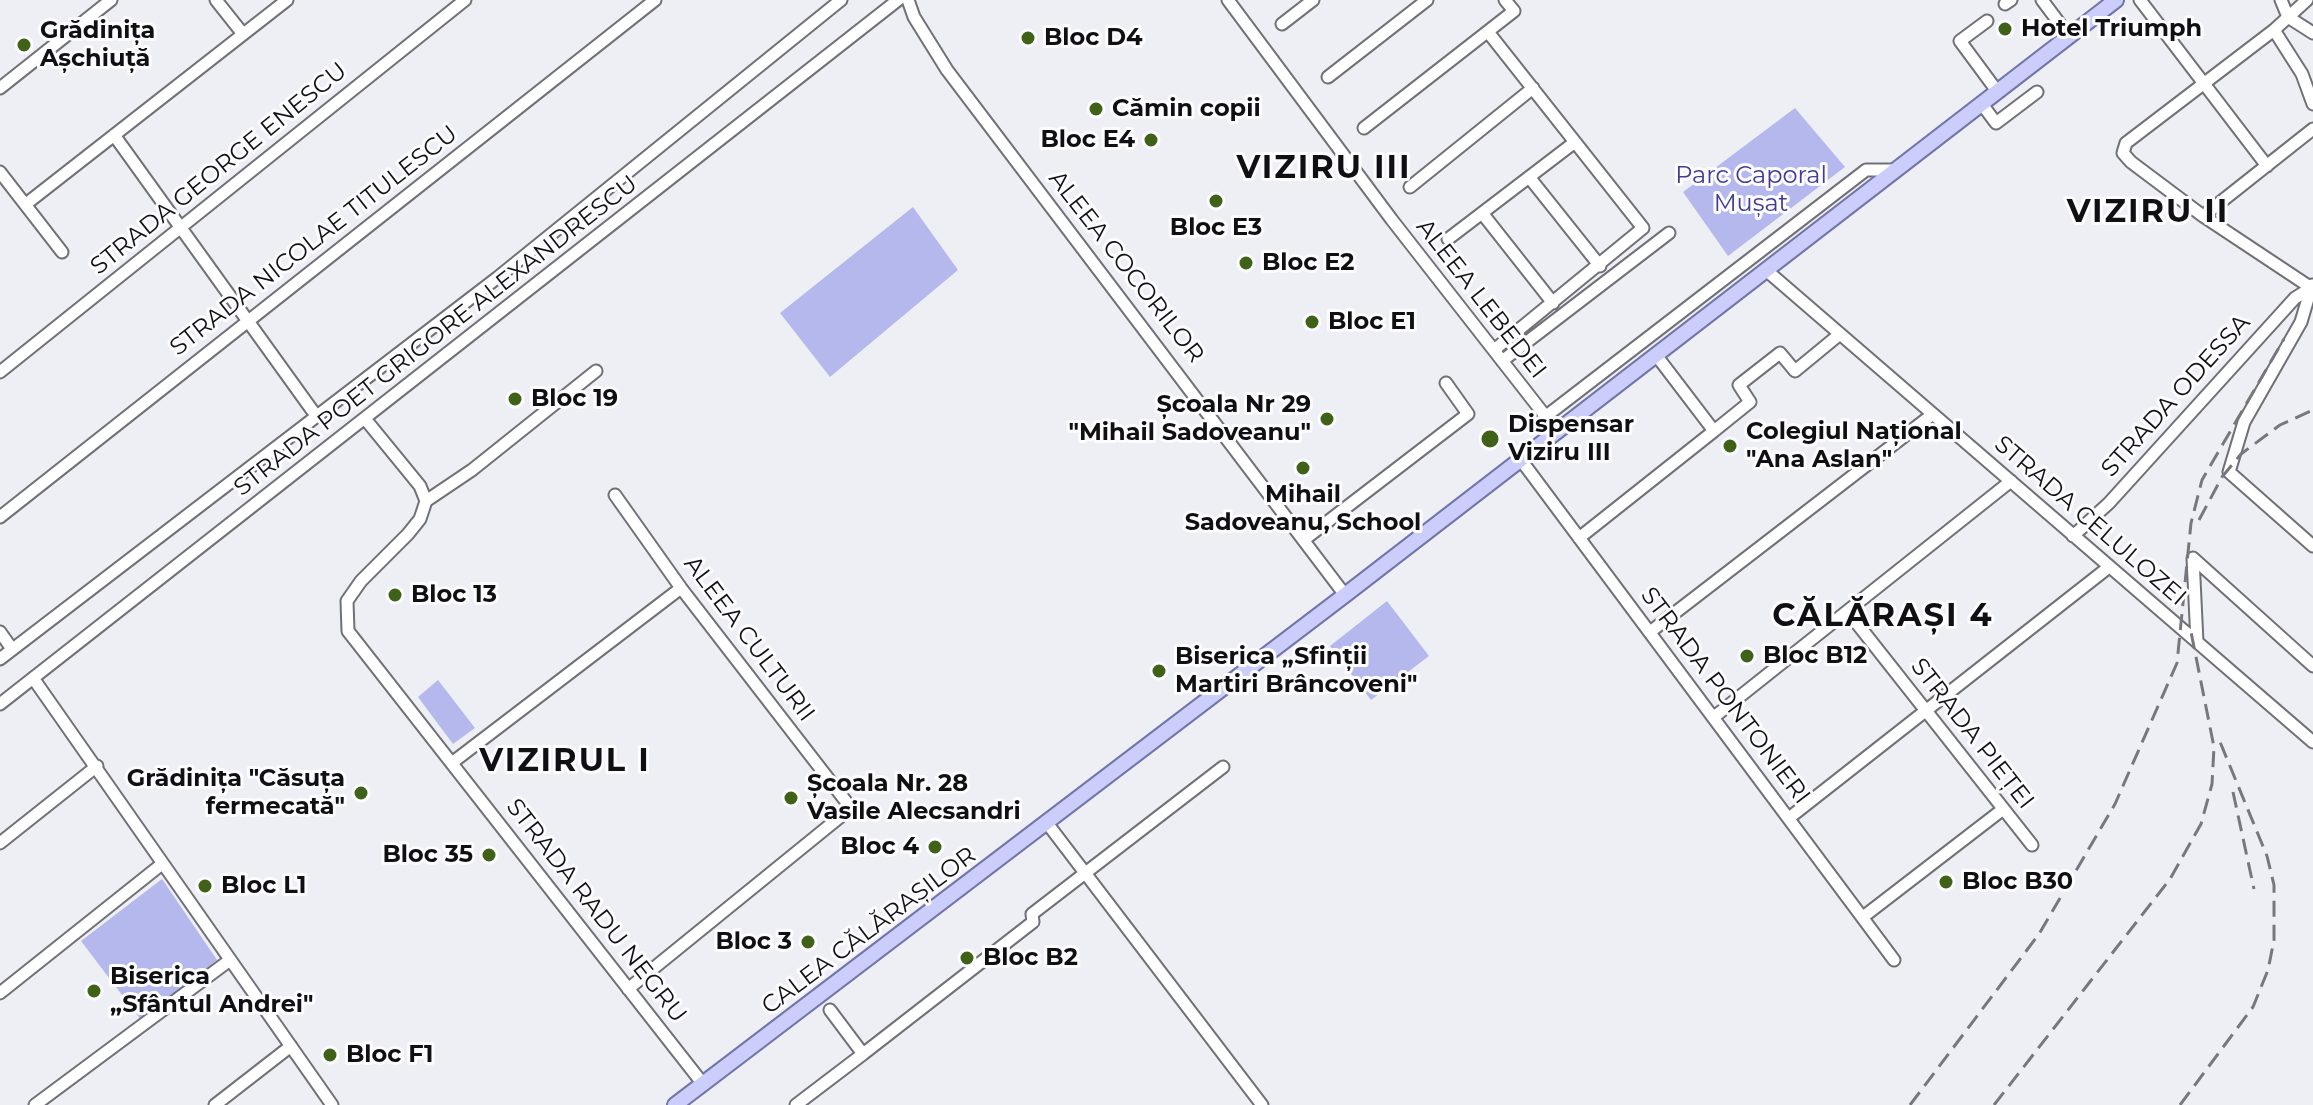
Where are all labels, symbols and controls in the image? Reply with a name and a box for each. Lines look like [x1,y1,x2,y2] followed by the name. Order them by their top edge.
[2021,15,2202,43] place label: Hotel Triumph
[40,17,155,73] place label: Grădinița Așchiuță
[1996,20,2014,38] marker: Hotel Triumph
[1044,24,1143,52] place label: Bloc D4
[1019,29,1037,47] marker: Bloc D4
[15,36,33,54] marker: Grădinița Așchiuță
[85,57,353,281] street label: STRADA GEORGE ENESCU
[1112,95,1261,123] place label: Cămin copii
[1087,100,1105,118] marker: Cămin copii
[164,120,464,362] street label: STRADA NICOLAE TITULESCU
[1040,126,1135,154] place label: Bloc E4
[1142,131,1160,149] marker: Bloc E4
[1236,150,1412,188] district label: VIZIRU III
[1675,162,1827,218] park label: Parc Caporal Mușat
[1042,165,1210,369] street label: ALEEA COCORILOR
[229,170,643,502] street label: STRADA POET GRIGORE ALEXANDRESCU
[1207,192,1225,210] marker: Bloc E3
[2067,194,2229,232] district label: VIZIRU II
[1170,214,1262,242] place label: Bloc E3
[1410,214,1552,384] street label: ALEEA LEBEDEI
[1262,249,1354,277] place label: Bloc E2
[1237,254,1255,272] marker: Bloc E2
[1328,308,1416,336] place label: Bloc E1
[2095,309,2257,483] street label: STRADA ODESSA
[1303,313,1321,331] marker: Bloc E1
[531,385,618,413] place label: Bloc 19
[506,390,524,408] marker: Bloc 19
[1068,391,1311,447] place label: Școala Nr 29 "Mihail Sadoveanu"
[1318,410,1336,428] marker: Școala Nr 29 "Mihail Sadoveanu"
[1508,411,1634,467] place label: Dispensar Viziru III
[1746,418,1962,474] place label: Colegiul Național "Ana Aslan"
[1479,428,1501,450] marker: Dispensar Viziru III
[1988,430,2192,612] street label: STRADA CELULOZEI
[1721,437,1739,455] marker: Colegiul Național "Ana Aslan"
[1294,459,1312,477] marker: Mihail Sadoveanu, School
[1185,481,1421,537] place label: Mihail Sadoveanu, School
[677,551,821,727] street label: ALEEA CULTURII
[411,581,497,609] place label: Bloc 13
[1634,582,1816,810] street label: STRADA PONTONIERI
[386,586,404,604] marker: Bloc 13
[1772,598,1994,636] district label: CĂLĂRAȘI 4
[1763,642,1867,670] place label: Bloc B12
[1175,643,1417,699] place label: Biserica „Sfinții Martiri Brâncoveni"
[1738,647,1756,665] marker: Bloc B12
[1904,653,2040,815] street label: STRADA PIEȚEI
[1150,662,1168,680] marker: Biserica „Sfinții Martiri Brâncoveni"
[479,743,651,781] district label: VIZIRUL I
[127,765,345,821] place label: Grădinița "Căsuța fermecată"
[807,770,1021,826] place label: Școala Nr. 28 Vasile Alecsandri
[352,784,370,802] marker: Grădinița "Căsuța fermecată"
[782,789,800,807] marker: Școala Nr. 28 Vasile Alecsandri
[500,793,692,1029] street label: STRADA RADU NEGRU
[840,833,919,861] place label: Bloc 4
[926,838,944,856] marker: Bloc 4
[382,841,473,869] place label: Bloc 35
[756,841,982,1021] street label: CALEA CĂLĂRAȘILOR
[480,846,498,864] marker: Bloc 35
[1962,868,2073,896] place label: Bloc B30
[221,872,306,900] place label: Bloc L1
[1937,873,1955,891] marker: Bloc B30
[196,877,214,895] marker: Bloc L1
[716,928,792,956] place label: Bloc 3
[799,933,817,951] marker: Bloc 3
[983,944,1078,972] place label: Bloc B2
[958,949,976,967] marker: Bloc B2
[110,963,314,1019] place label: Biserica „Sfântul Andrei"
[85,982,103,1000] marker: Biserica „Sfântul Andrei"
[346,1041,433,1069] place label: Bloc F1
[321,1046,339,1064] marker: Bloc F1

